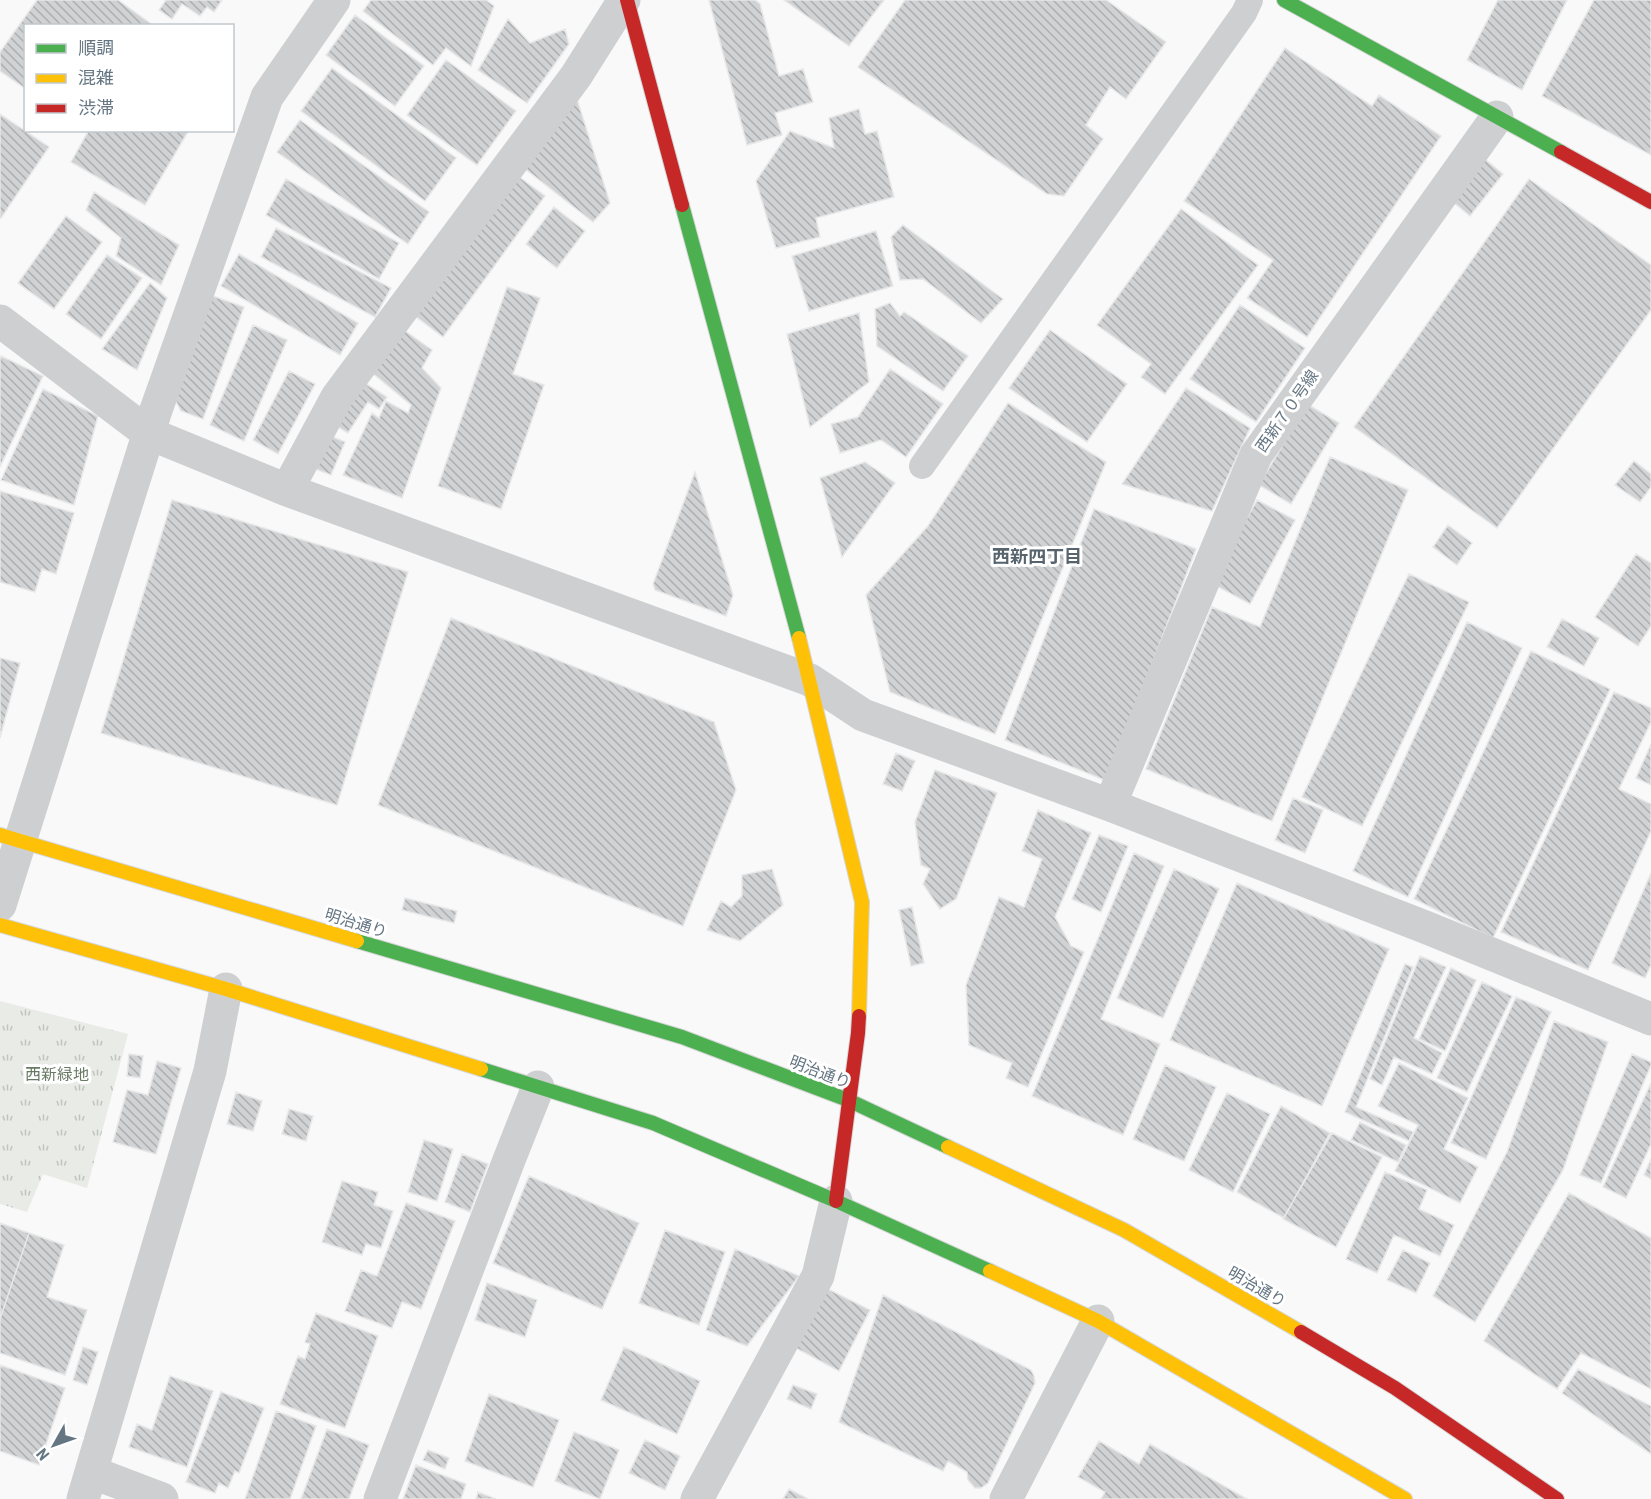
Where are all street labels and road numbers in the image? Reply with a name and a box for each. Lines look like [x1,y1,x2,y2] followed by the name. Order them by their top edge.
[1252,366,1322,456] street label: 西新７０号線
[323,905,389,941] street label: 明治通り
[787,1052,853,1092] street label: 明治通り
[1225,1263,1289,1311] street label: 明治通り

